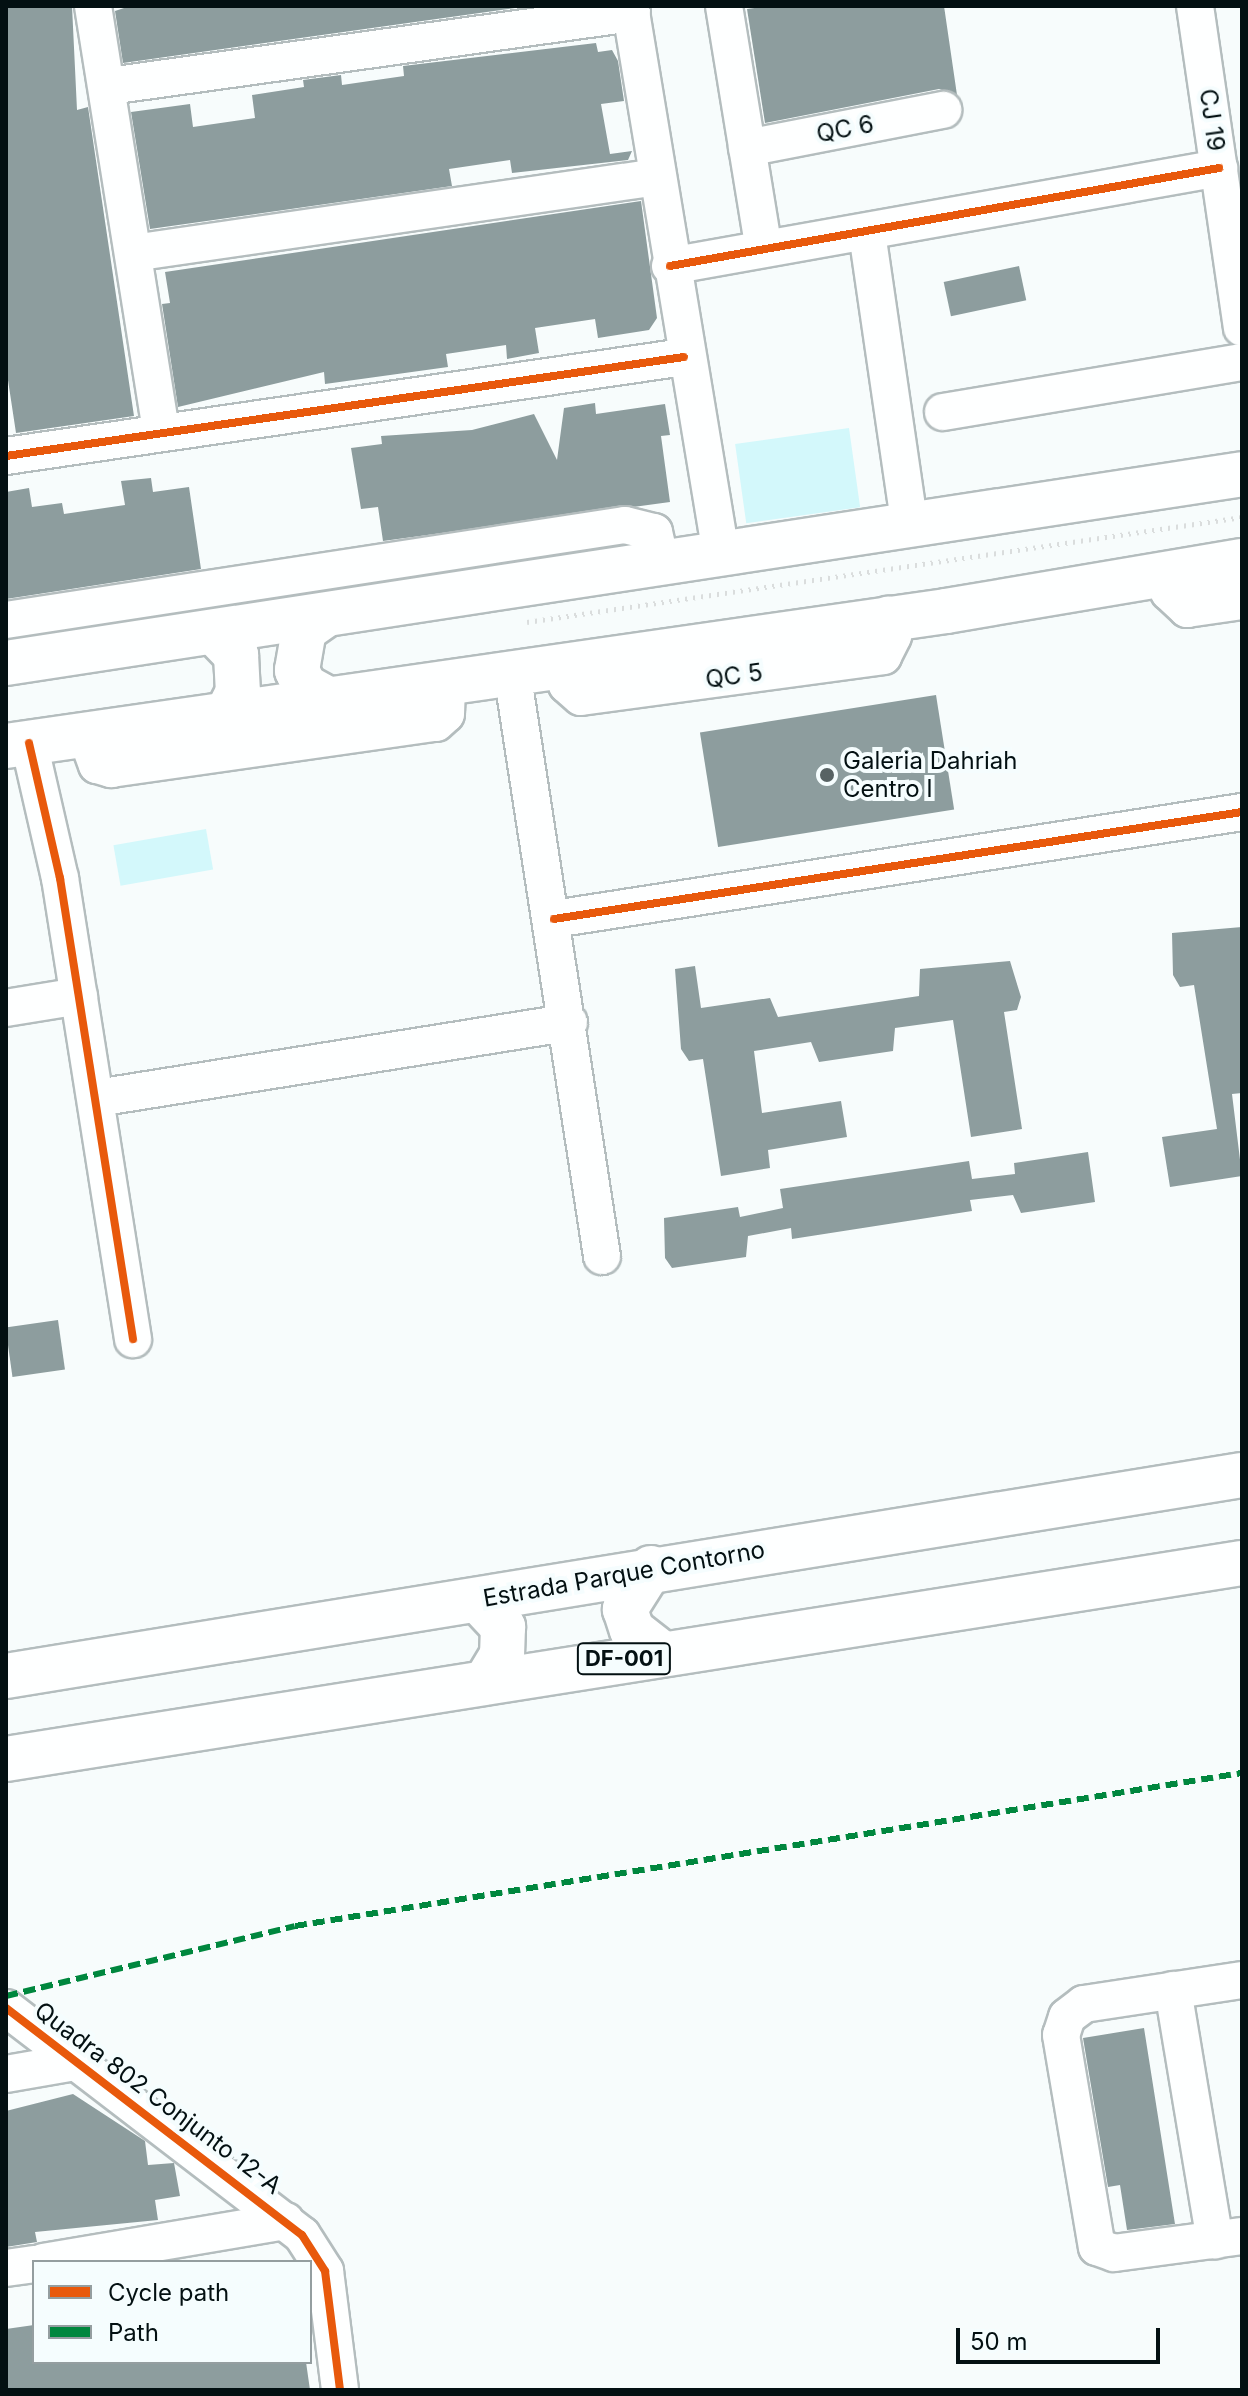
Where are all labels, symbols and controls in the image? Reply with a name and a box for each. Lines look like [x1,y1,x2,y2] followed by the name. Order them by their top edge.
[1193,87,1231,153] street label: CJ 19
[814,109,876,149] street label: QC 6
[704,658,764,694] street label: QC 5
[843,747,1018,803] place label: Galeria Dahriah Centro I
[818,766,836,784] marker: Galeria Dahriah Centro I
[481,1535,767,1613] street label: Estrada Parque Contorno
[576,1641,672,1677] road number: DF-001
[29,1996,287,2200] street label: Quadra 802 Conjunto 12-A
[32,2260,312,2364] legend
[108,2278,229,2307] text: Cycle path
[960,2312,1164,2362] scale bar
[108,2318,159,2347] text: Path
[970,2327,1028,2356] text: 50 m

